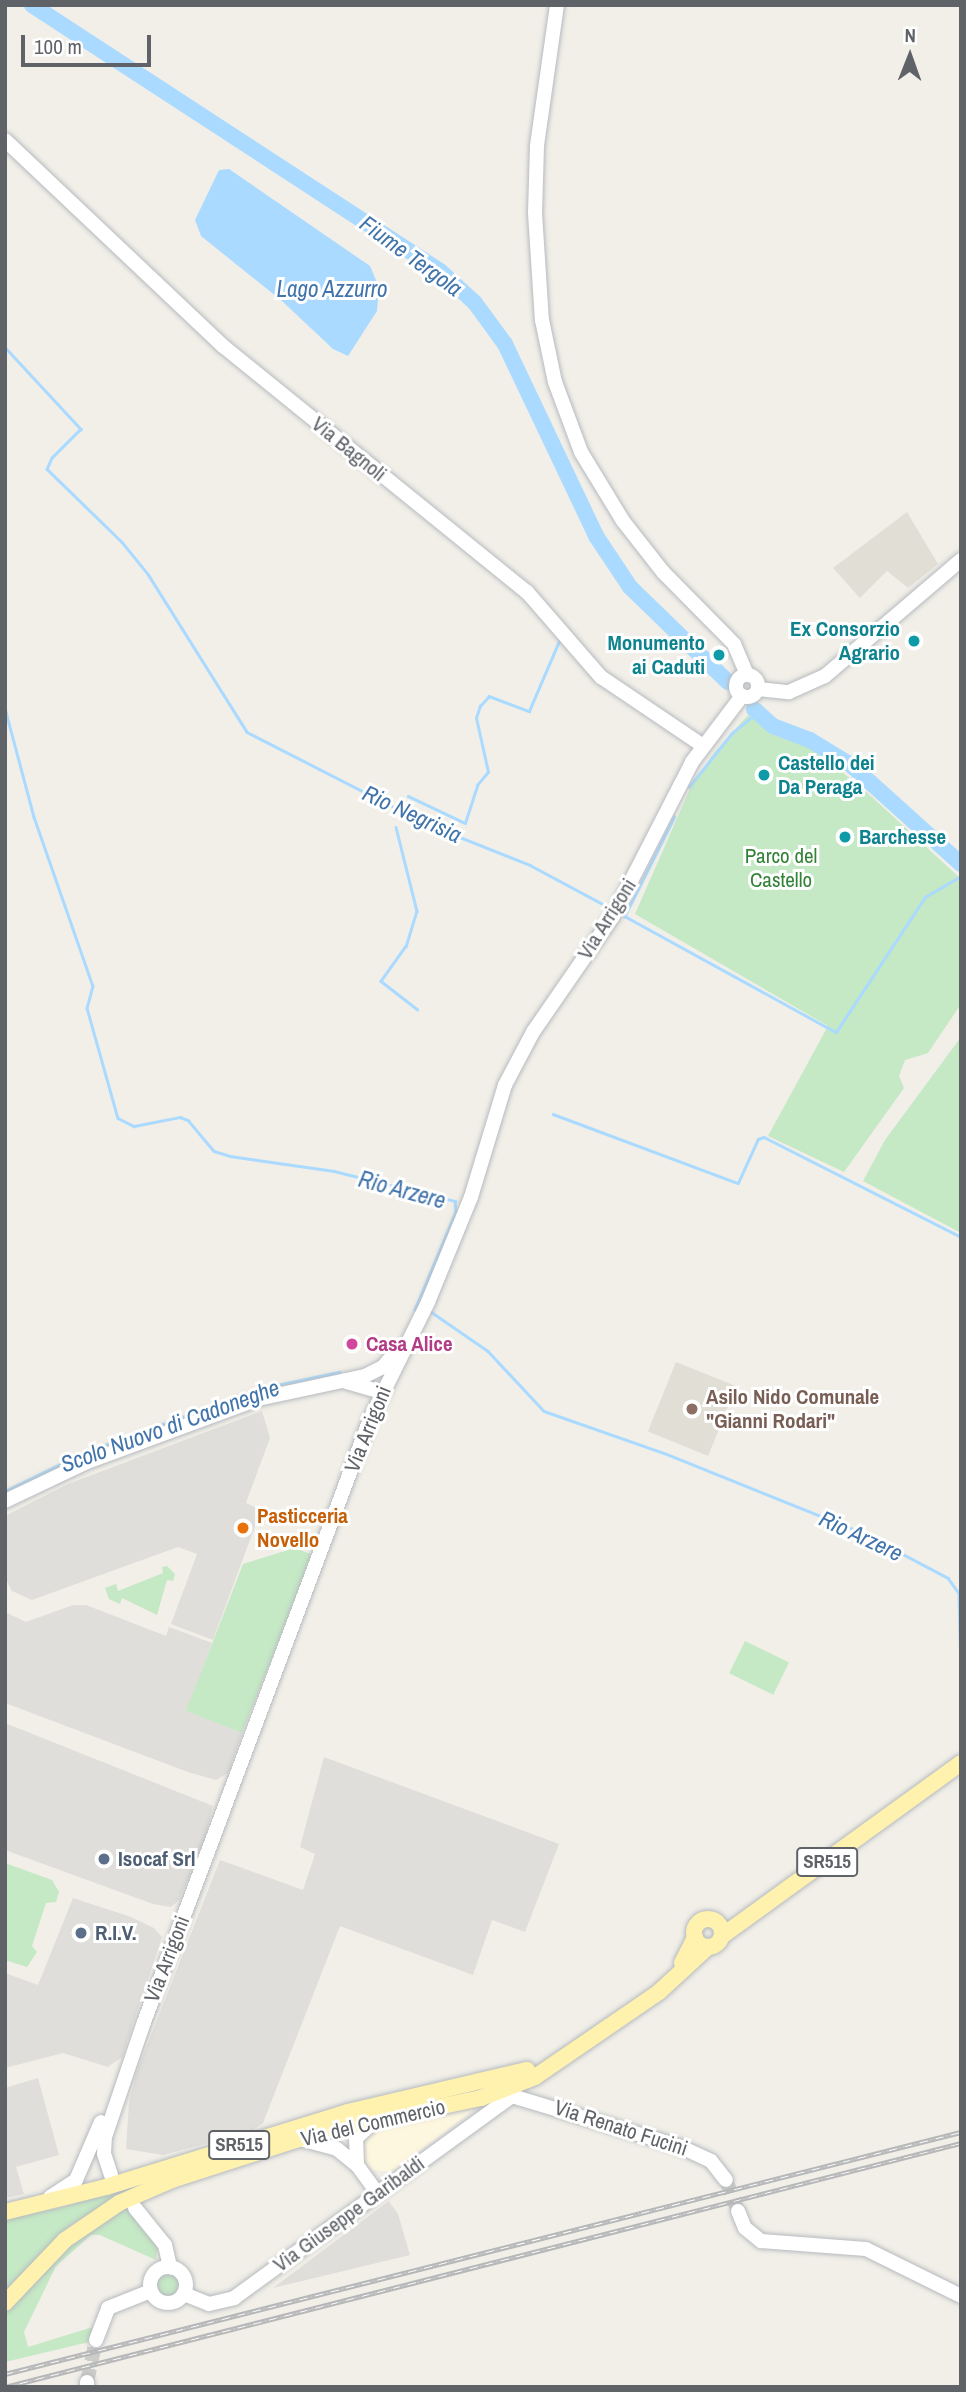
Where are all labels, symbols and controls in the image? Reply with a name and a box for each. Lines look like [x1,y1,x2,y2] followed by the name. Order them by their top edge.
[24,21,154,65] scale bar
[875,21,945,91] north arrow
[905,22,916,48] text: N
[34,32,82,61] text: 100 m
[354,210,468,302] water label: Fiume Tergola
[276,275,388,303] water label: Lago Azzurro
[307,411,391,487] street label: Via Bagnoli
[790,616,900,666] place label: Ex Consorzio Agrario
[607,630,705,680] place label: Monumento ai Caduti
[906,633,922,649] marker: Ex Consorzio Agrario
[711,647,727,663] marker: Monumento ai Caduti
[778,750,875,800] place label: Castello dei Da Peraga
[756,767,772,783] marker: Castello dei Da Peraga
[358,779,466,849] water label: Rio Negrisia
[859,824,946,850] place label: Barchesse
[837,829,853,845] marker: Barchesse
[745,843,817,893] park label: Parco del Castello
[572,873,642,965] street label: Via Arrigoni
[355,1165,449,1215] water label: Rio Arzere
[366,1331,453,1357] place label: Casa Alice
[344,1336,360,1352] marker: Casa Alice
[57,1374,283,1478] water label: Scolo Nuovo di Cadoneghe
[339,1382,397,1476] street label: Via Arrigoni
[706,1384,879,1434] place label: Asilo Nido Comunale "Gianni Rodari"
[684,1401,700,1417] marker: Asilo Nido Comunale "Gianni Rodari"
[257,1503,348,1553] place label: Pasticceria Novello
[814,1504,908,1568] water label: Rio Arzere
[235,1520,251,1536] marker: Pasticceria Novello
[118,1846,196,1872] place label: Isocaf Srl
[796,1846,858,1878] road number: SR515
[96,1851,112,1867] marker: Isocaf Srl
[139,1912,195,2006] street label: Via Arrigoni
[95,1920,136,1946] place label: R.I.V.
[73,1925,89,1941] marker: R.I.V.
[299,2094,447,2152] street label: Via del Commercio
[551,2095,691,2161] street label: Via Renato Fucini
[208,2130,270,2160] road number: SR515
[269,2151,429,2277] street label: Via Giuseppe Garibaldi

